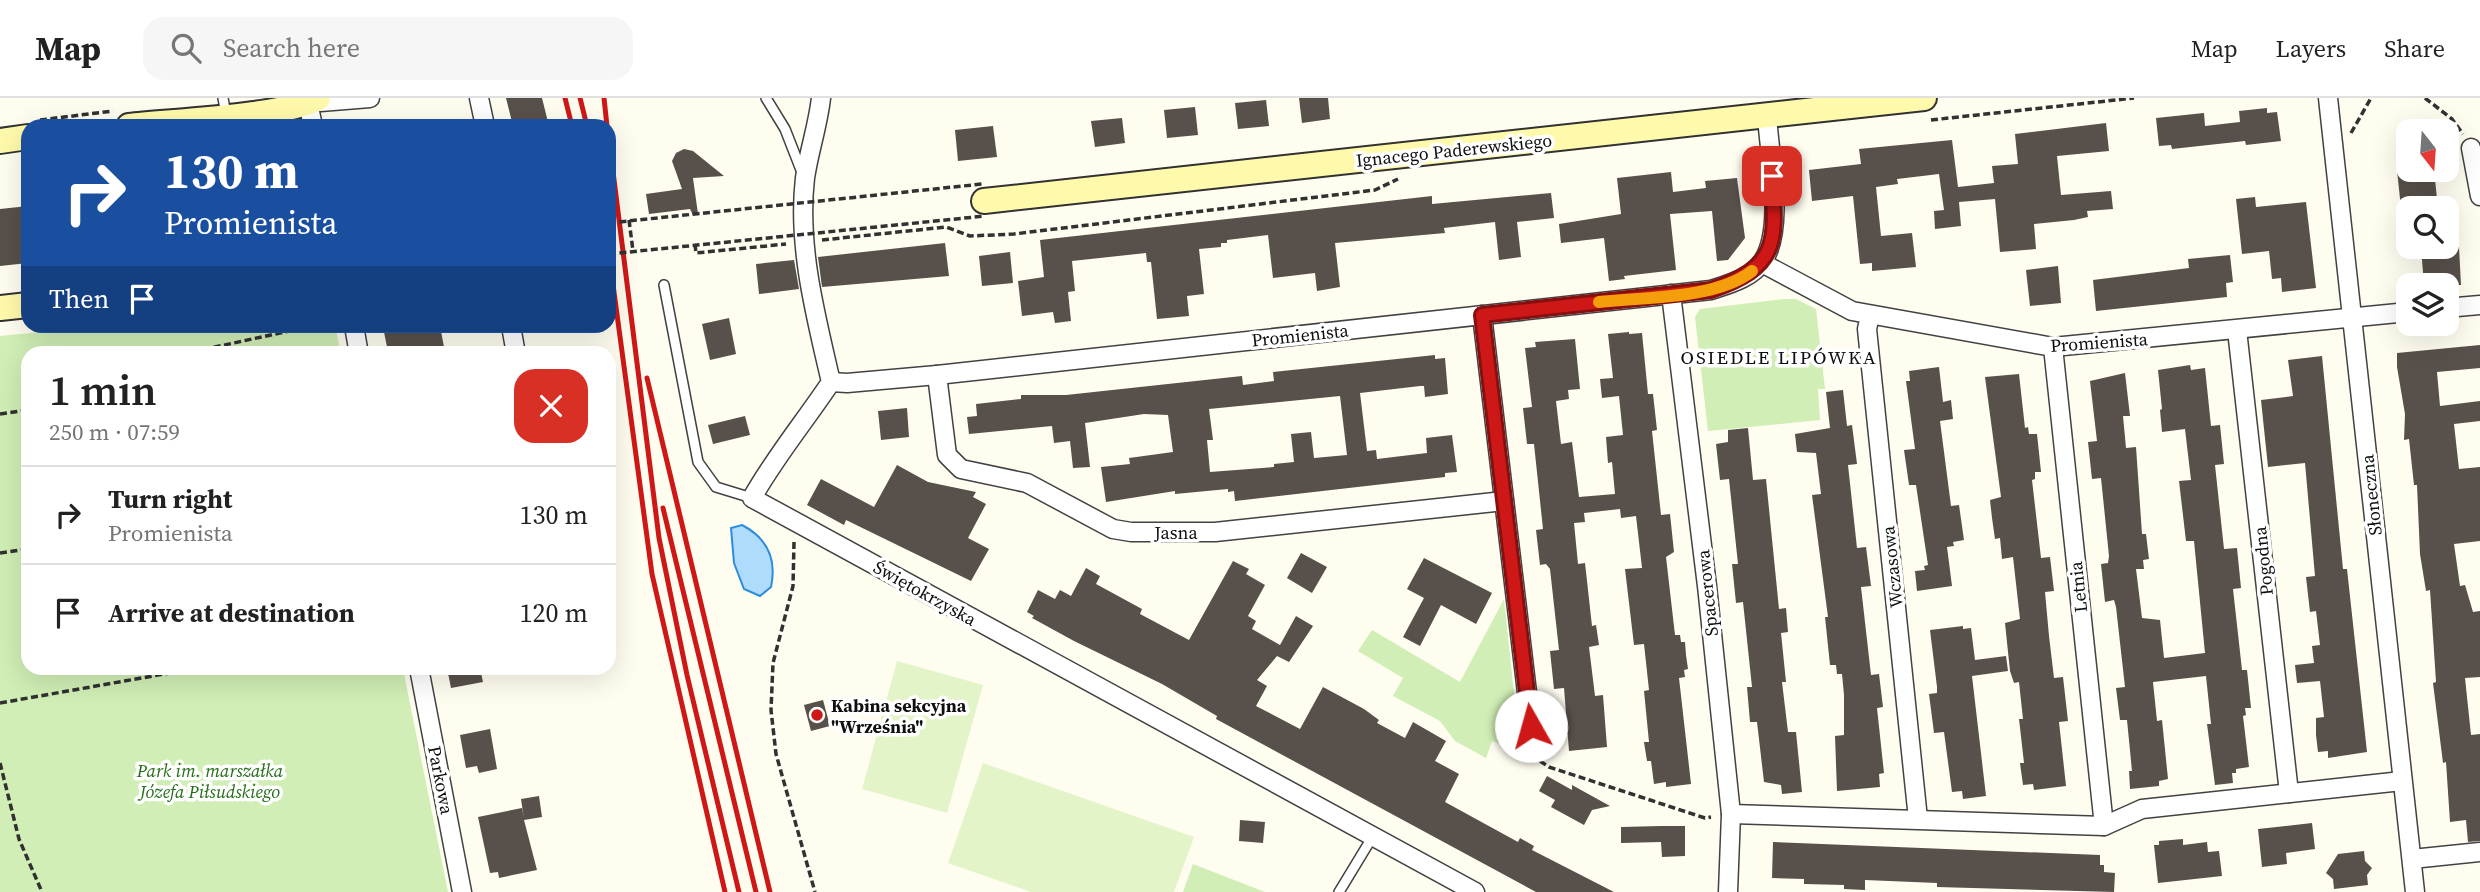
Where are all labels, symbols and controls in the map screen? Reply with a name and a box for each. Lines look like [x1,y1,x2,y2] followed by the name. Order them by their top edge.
[143,17,633,80] search box
[35,26,101,71] text: Map
[167,29,205,67] icon: search
[223,30,360,66] text: Search here
[2191,32,2238,65] text: Map
[2276,32,2346,65] text: Layers
[2384,32,2445,65] text: Share
[2396,119,2459,182] north arrow
[2396,119,2459,336] map controls
[1355,127,1553,173] street label: Ignacego Paderewskiego
[164,137,299,204] text: 130 m
[1742,146,1802,206] pin
[49,147,140,238] icon: right
[1753,157,1791,195] icon: arrive
[2396,196,2459,259] button: search
[164,201,338,245] text: Promienista
[2396,273,2459,336] button: layers
[123,280,161,318] icon: arrive
[49,281,109,317] text: Then
[1250,317,1351,353] street label: Promienista
[2049,326,2149,358] street label: Promienista
[1680,344,1878,370] district label: OSIEDLE LIPÓWKA
[49,361,157,419] text: 1 min
[514,369,588,443] button: close
[49,416,180,448] text: 250 m · 07:59
[2354,452,2388,537] street label: Słoneczna
[108,481,232,517] text: Turn right
[49,496,87,534] icon: right
[520,497,588,533] text: 130 m
[108,517,233,549] text: Promienista
[1153,520,1198,545] street label: Jasna
[1875,524,1909,609] street label: Wczasowa
[2247,524,2279,597] street label: Pogodna
[1690,548,1724,637] street label: Spacerowa
[869,554,982,632] street label: Świętokrzyska
[2063,559,2093,614] street label: Letnia
[49,594,87,632] icon: arrive
[108,595,355,631] text: Arrive at destination
[520,595,588,631] text: 120 m
[1494,689,1568,763] position arrow
[831,693,967,739] place label: Kabina sekcyjna "Września"
[809,707,825,723] marker: Kabina sekcyjna "Września"
[422,744,460,817] street label: Parkowa
[136,758,284,804] park label: Park im. marszałka Józefa Piłsudskiego

